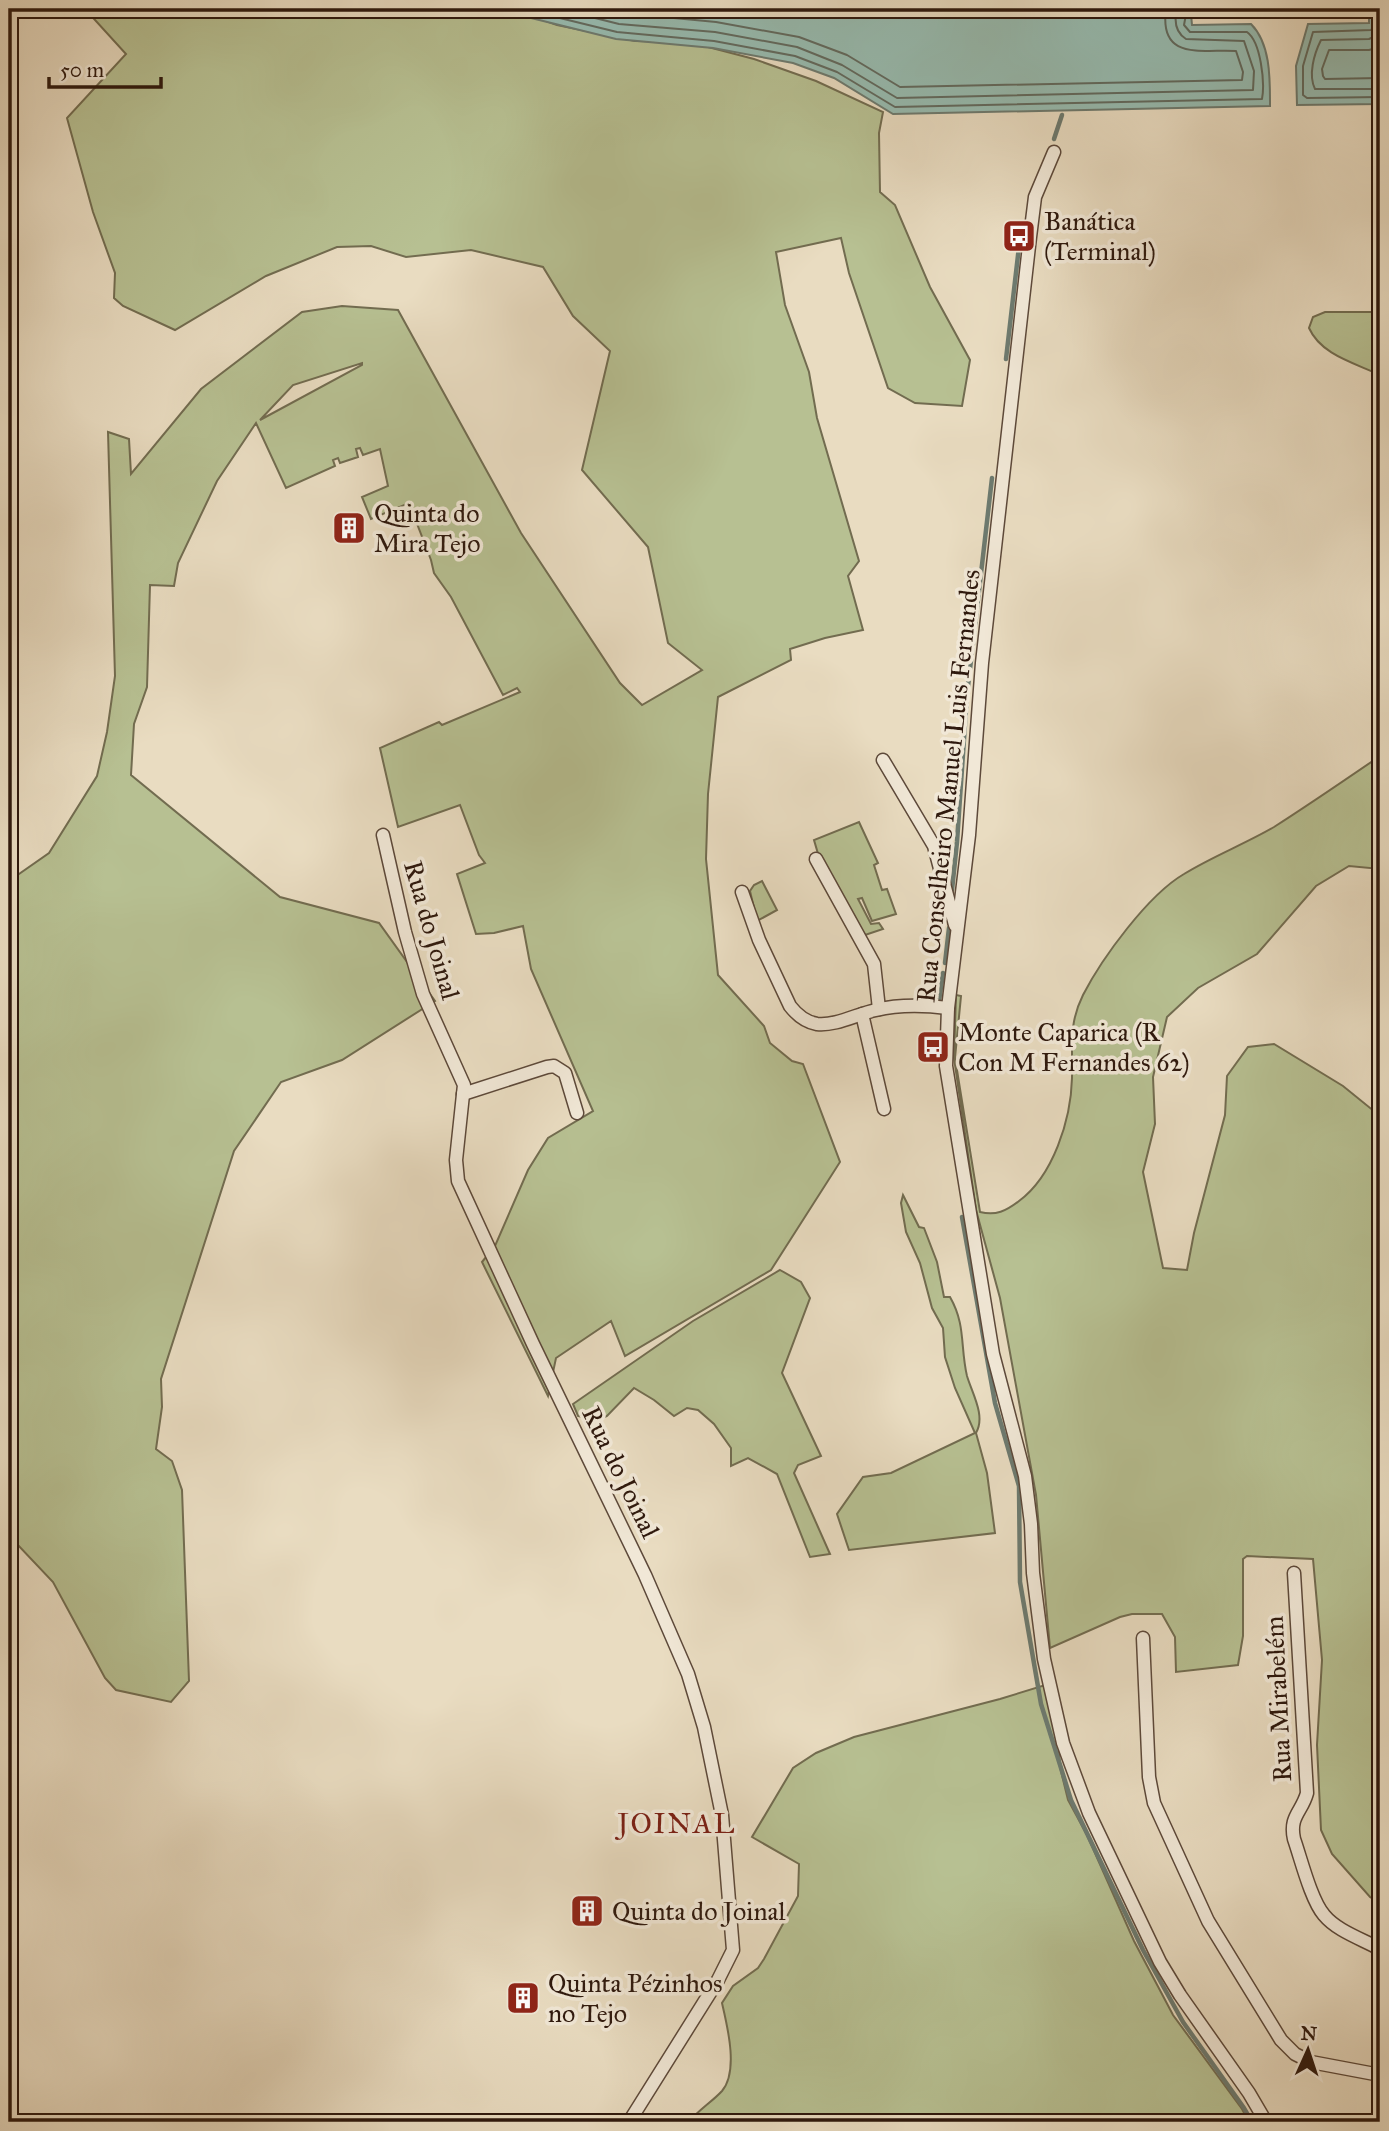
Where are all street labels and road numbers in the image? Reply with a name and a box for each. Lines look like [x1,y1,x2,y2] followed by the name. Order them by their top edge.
[909,568,987,1004] street label: Rua Conselheiro Manuel Luis Fernandes
[397,857,467,1003] street label: Rua do Joinal
[575,1401,667,1543] street label: Rua do Joinal
[1258,1615,1298,1783] street label: Rua Mirabelém

